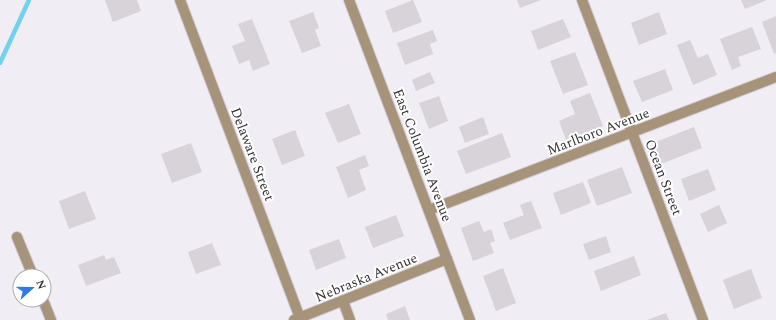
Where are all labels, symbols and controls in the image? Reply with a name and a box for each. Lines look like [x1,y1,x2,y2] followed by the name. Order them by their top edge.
[388,86,458,225] street label: East Columbia Avenue
[544,102,653,161] street label: Marlboro Avenue
[225,104,280,204] street label: Delaware Street
[639,136,688,218] street label: Ocean Street
[312,247,421,308] street label: Nebraska Avenue
[12,268,52,308] north arrow
[31,277,50,292] text: N

